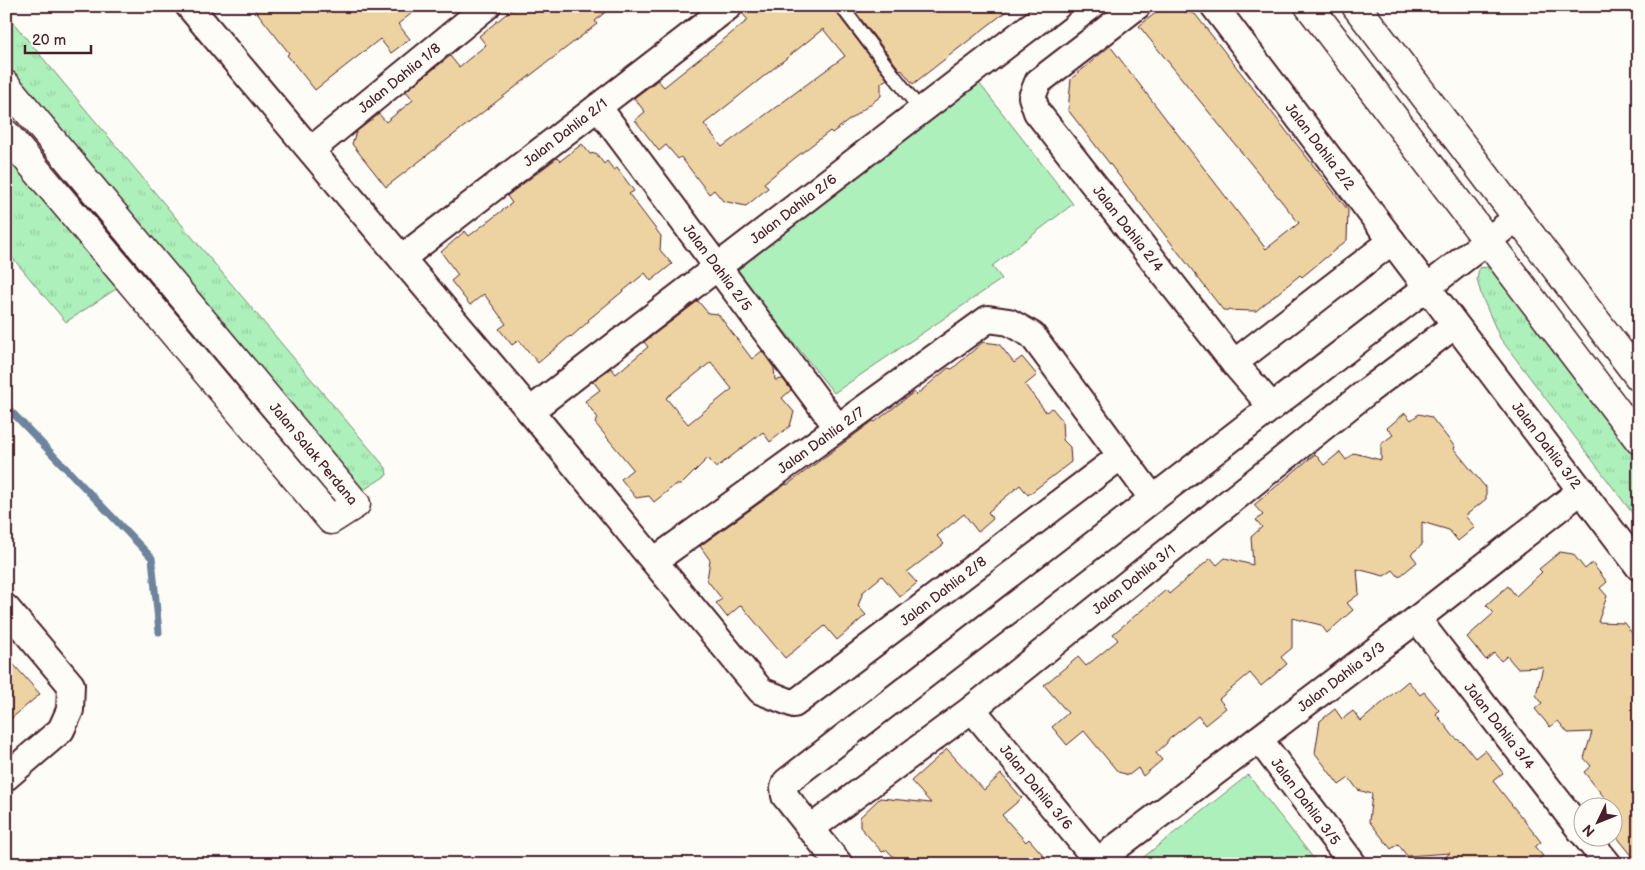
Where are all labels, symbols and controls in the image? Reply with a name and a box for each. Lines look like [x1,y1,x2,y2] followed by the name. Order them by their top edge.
[25,22,91,54] scale bar
[32,31,66,50] text: 20 m
[355,40,444,117] street label: Jalan Dahlia 1/8
[520,95,611,170] street label: Jalan Dahlia 2/1
[1282,100,1359,194] street label: Jalan Dahlia 2/2
[747,170,841,248] street label: Jalan Dahlia 2/6
[1089,183,1167,276] street label: Jalan Dahlia 2/4
[679,221,755,314] street label: Jalan Dahlia 2/5
[266,399,361,509] street label: Jalan Salak Perdana
[1508,399,1585,493] street label: Jalan Dahlia 3/2
[774,403,868,478] street label: Jalan Dahlia 2/7
[1089,541,1179,618] street label: Jalan Dahlia 3/1
[897,553,990,630] street label: Jalan Dahlia 2/8
[1294,639,1388,716] street label: Jalan Dahlia 3/3
[1460,679,1538,773] street label: Jalan Dahlia 3/4
[996,741,1076,833] street label: Jalan Dahlia 3/6
[1267,755,1344,848] street label: Jalan Dahlia 3/5
[1572,798,1622,848] north arrow
[1579,821,1599,840] text: N

